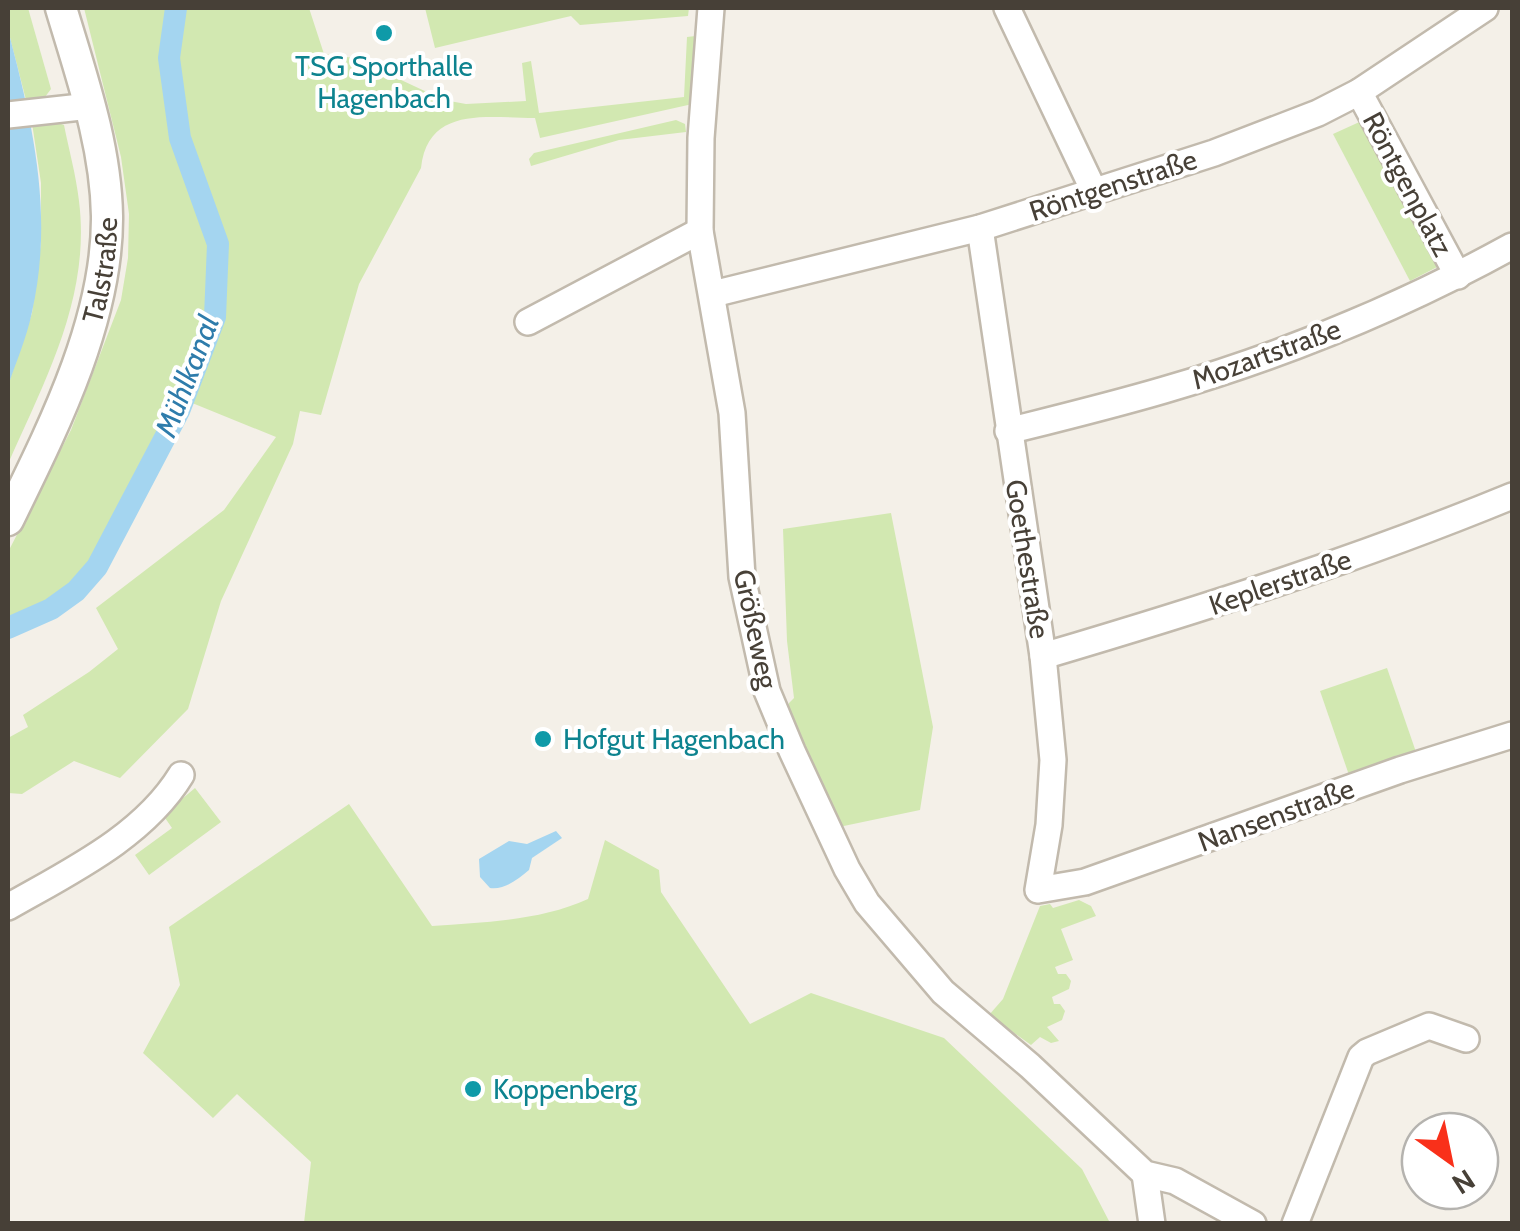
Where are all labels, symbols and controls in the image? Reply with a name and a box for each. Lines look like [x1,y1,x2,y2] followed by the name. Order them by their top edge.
[373,22,395,44] marker: TSG Sporthalle Hagenbach
[295,49,473,115] place label: TSG Sporthalle Hagenbach
[1356,106,1460,262] street label: Röntgenplatz
[1025,142,1201,228] street label: Röntgenstraße
[75,217,124,327] street label: Talstraße
[147,310,227,443] water label: Mühlkanal
[1187,311,1345,397] street label: Mozartstraße
[999,477,1057,641] street label: Goethestraße
[1205,542,1355,622] street label: Keplerstraße
[727,566,785,693] street label: Größeweg
[563,722,785,756] place label: Hofgut Hagenbach
[532,728,554,750] marker: Hofgut Hagenbach
[1193,771,1359,859] street label: Nansenstraße
[493,1072,638,1106] place label: Koppenberg
[462,1078,484,1100] marker: Koppenberg
[1400,1111,1500,1211] north arrow
[1446,1162,1481,1202] text: N

